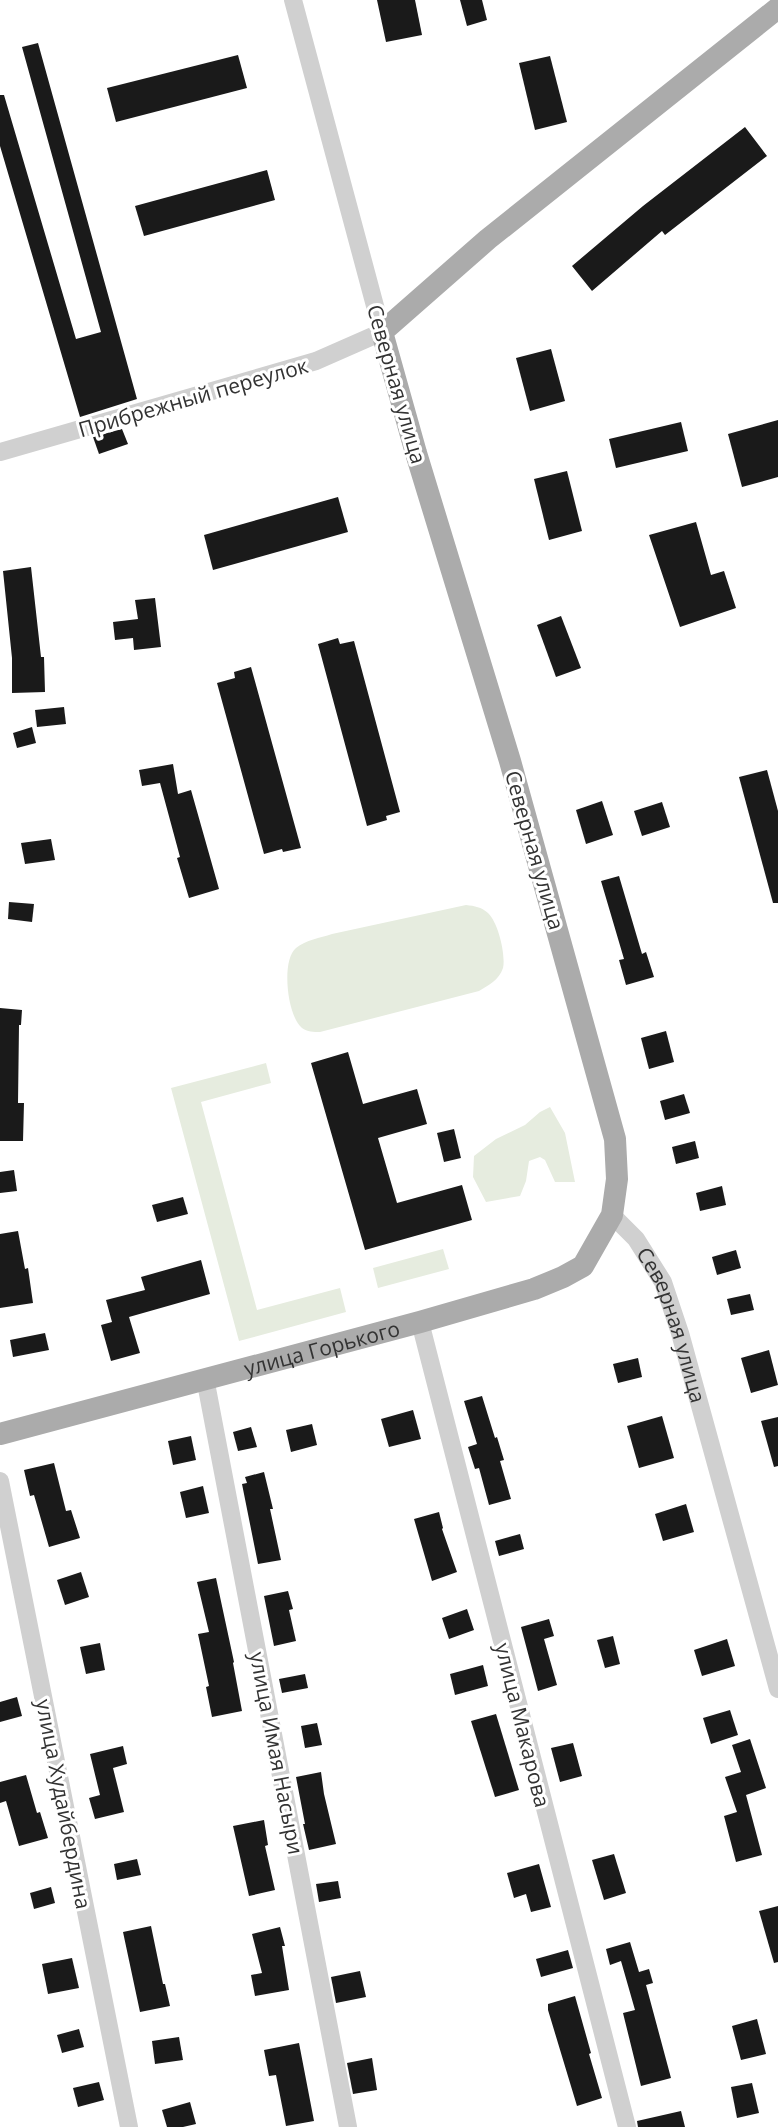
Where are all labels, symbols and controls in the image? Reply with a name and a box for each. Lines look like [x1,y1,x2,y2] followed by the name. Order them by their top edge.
[361,301,433,467] street label: Северная улица
[75,351,311,443] street label: Прибрежный переулок
[499,767,571,933] street label: Северная улица
[630,1242,713,1406] street label: Северная улица
[241,1314,403,1382] street label: улица Горького
[489,1640,557,1810] street label: улица Макарова
[244,1649,310,1857] street label: улица Имая Насыри
[30,1697,98,1911] street label: улица Худайбердина

